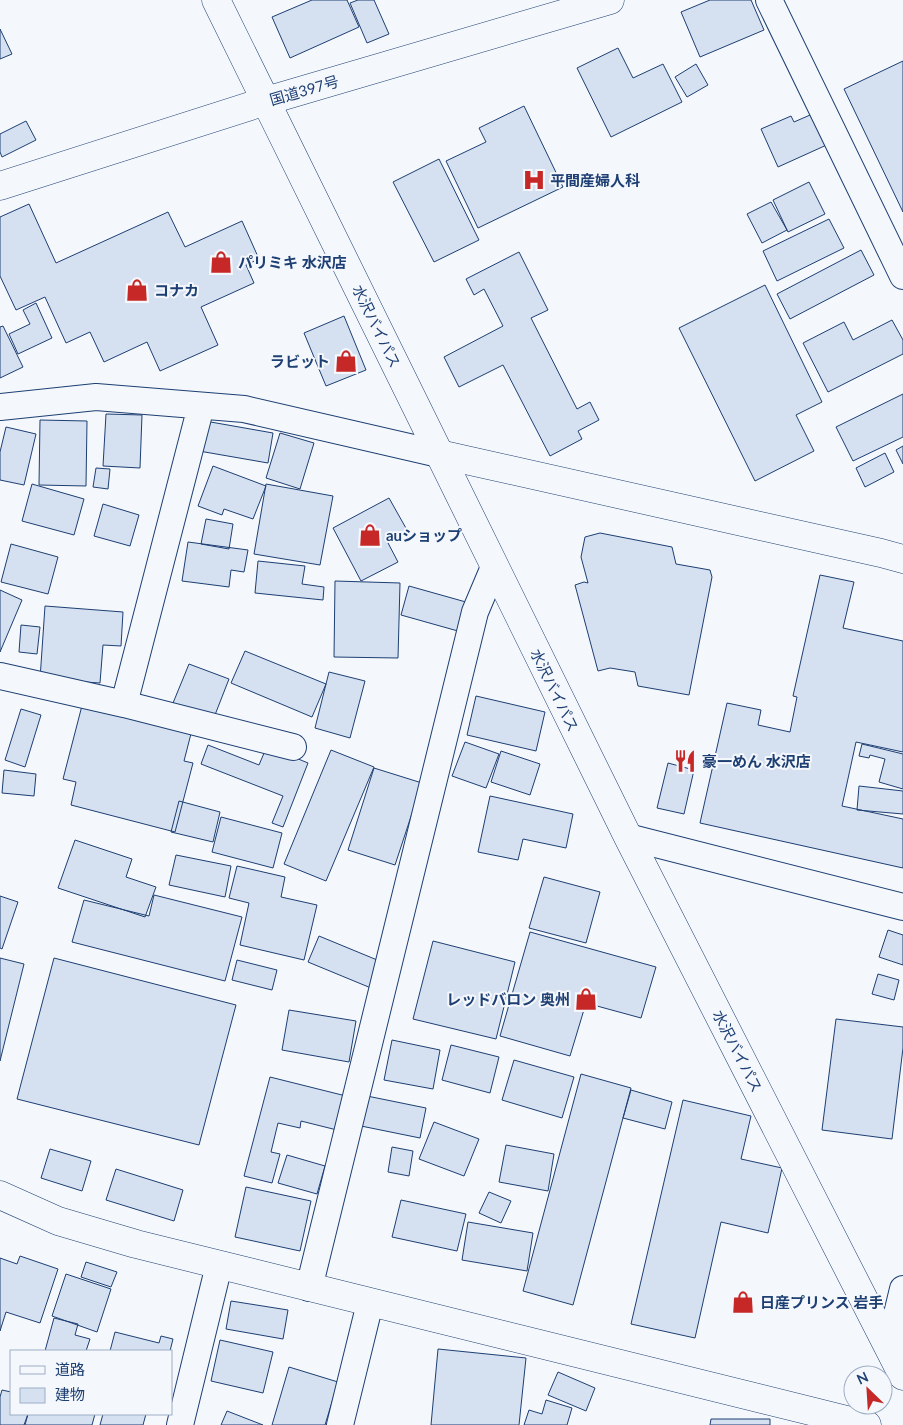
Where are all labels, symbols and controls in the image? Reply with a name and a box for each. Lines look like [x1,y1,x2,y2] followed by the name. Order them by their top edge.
[267,72,341,108] street label: 国道397号
[521,167,547,193] hospital icon: 平間産婦人科
[550,171,640,189] place label: 平間産婦人科
[208,249,234,275] shop icon: パリミキ 水沢店
[238,253,347,271] place label: パリミキ 水沢店
[124,277,150,303] shop icon: コナカ
[154,281,199,299] place label: コナカ
[349,282,405,370] street label: 水沢バイパス
[333,348,359,374] shop icon: ラビット
[270,352,330,370] place label: ラビット
[357,522,383,548] shop icon: auショップ
[386,526,462,544] place label: auショップ
[527,646,583,734] street label: 水沢バイパス
[672,748,698,774] restaurant icon: 豪一めん 水沢店
[702,752,811,770] place label: 豪一めん 水沢店
[573,986,599,1012] shop icon: レッドバロン 奥州
[446,990,570,1008] place label: レッドバロン 奥州
[710,1007,766,1095] street label: 水沢バイパス
[730,1289,756,1315] shop icon: 日産プリンス 岩手
[760,1293,883,1311] place label: 日産プリンス 岩手
[10,1350,172,1415] legend
[55,1360,85,1378] text: 道路
[843,1365,893,1415] north arrow
[854,1368,871,1388] text: N
[55,1385,85,1403] text: 建物

